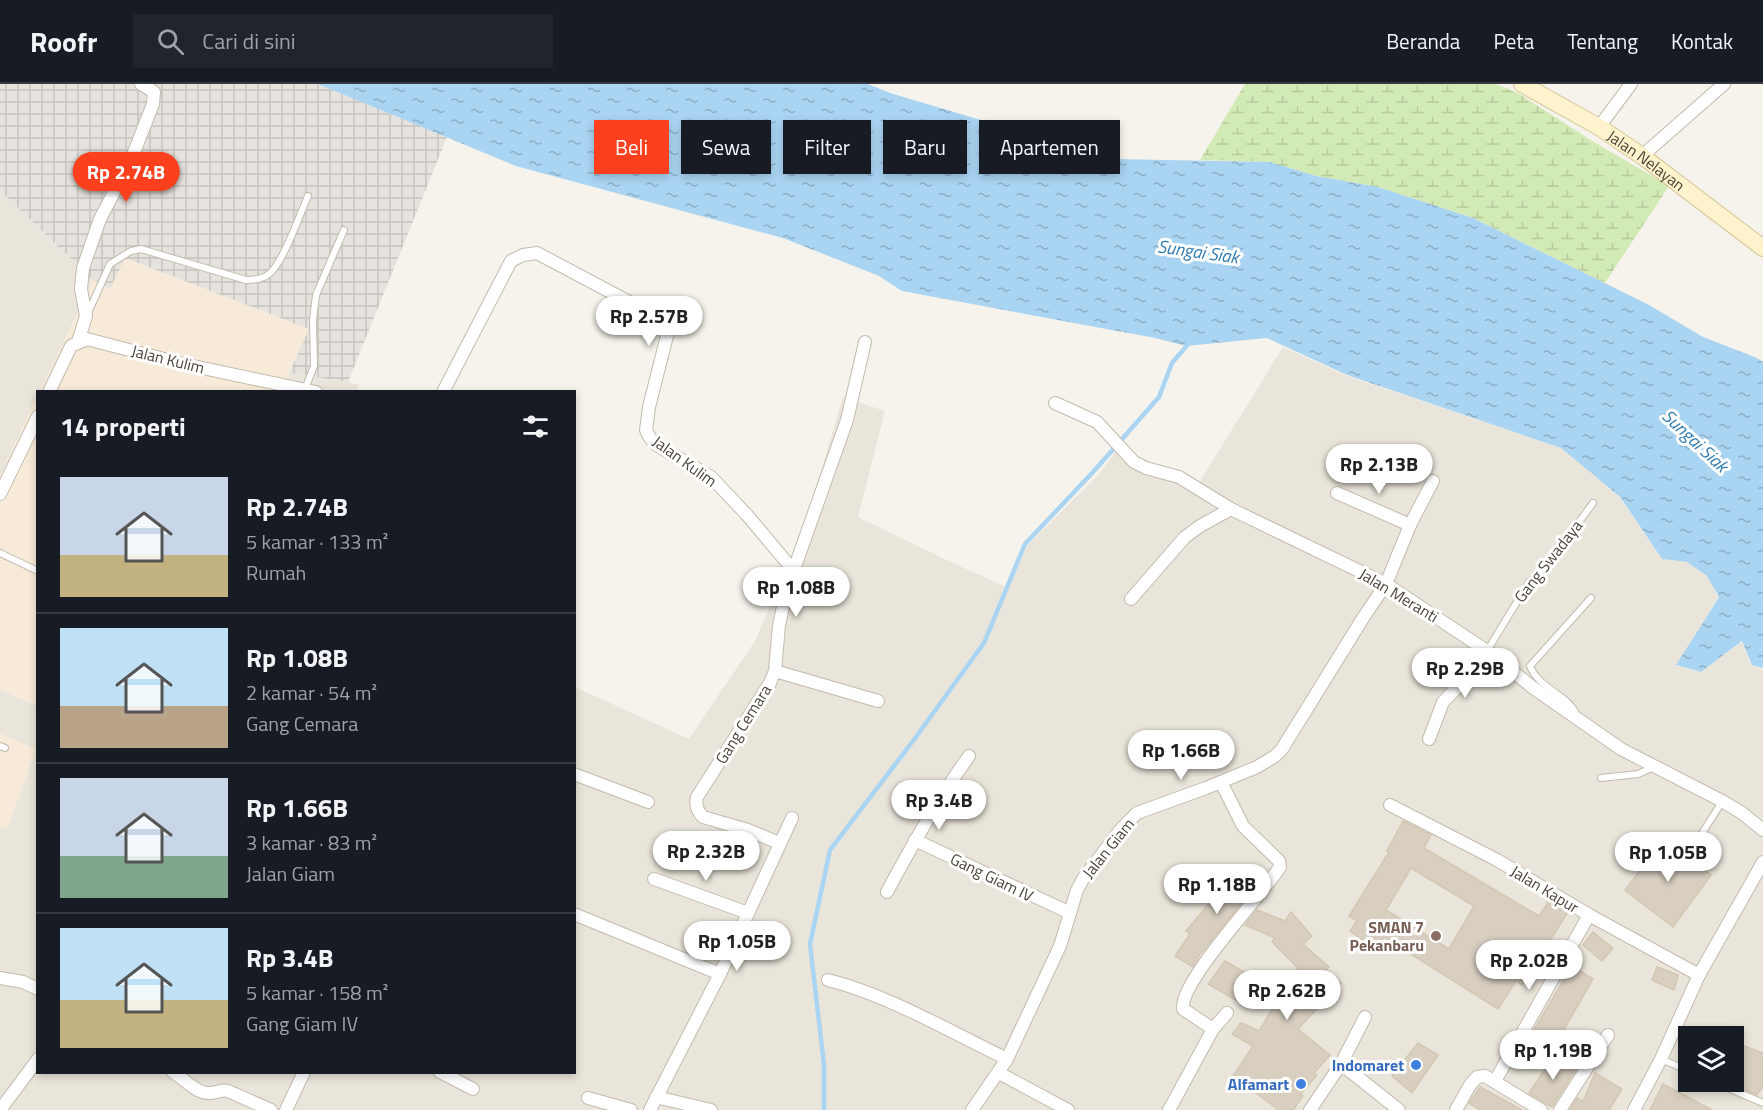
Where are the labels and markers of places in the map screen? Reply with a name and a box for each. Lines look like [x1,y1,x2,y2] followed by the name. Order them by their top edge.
[64,152,188,203] pin: Rp 2.74B
[587,296,711,347] pin: Rp 2.57B
[1317,444,1441,495] pin: Rp 2.13B
[734,567,858,618] pin: Rp 1.08B
[1403,648,1527,699] pin: Rp 2.29B
[1119,730,1243,781] pin: Rp 1.66B
[884,780,994,831] pin: Rp 3.4B
[644,831,768,882] pin: Rp 2.32B
[1606,832,1730,883] pin: Rp 1.05B
[1155,864,1279,915] pin: Rp 1.18B
[1349,915,1424,957] place label: SMAN 7 Pekanbaru
[675,921,799,972] pin: Rp 1.05B
[1429,929,1443,943] marker: SMAN 7 Pekanbaru
[1467,940,1591,991] pin: Rp 2.02B
[1225,970,1349,1021] pin: Rp 2.62B
[1491,1030,1615,1081] pin: Rp 1.19B
[1332,1053,1404,1077] place label: Indomaret
[1409,1058,1423,1072] marker: Indomaret
[1228,1072,1289,1096] place label: Alfamart
[1294,1077,1308,1091] marker: Alfamart

